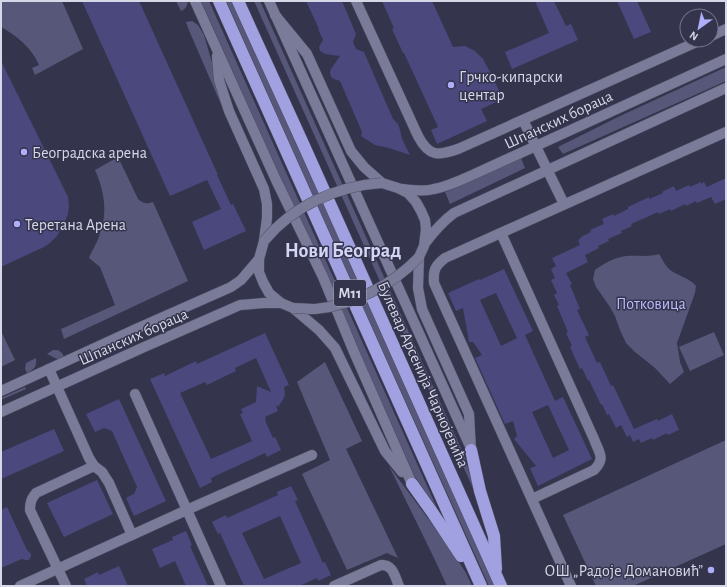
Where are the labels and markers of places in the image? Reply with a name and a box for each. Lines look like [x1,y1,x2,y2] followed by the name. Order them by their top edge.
[459,69,563,103] place label: Грчко-кипарски центар
[446,80,456,90] marker: Грчко-кипарски центар
[32,145,147,161] place label: Београдска арена
[19,147,29,157] marker: Београдска арена
[25,217,126,233] place label: Теретана Арена
[12,219,22,229] marker: Теретана Арена
[544,563,703,580] place label: ОШ „Радоје Домановић”
[706,565,716,575] marker: ОШ „Радоје Домановић”

